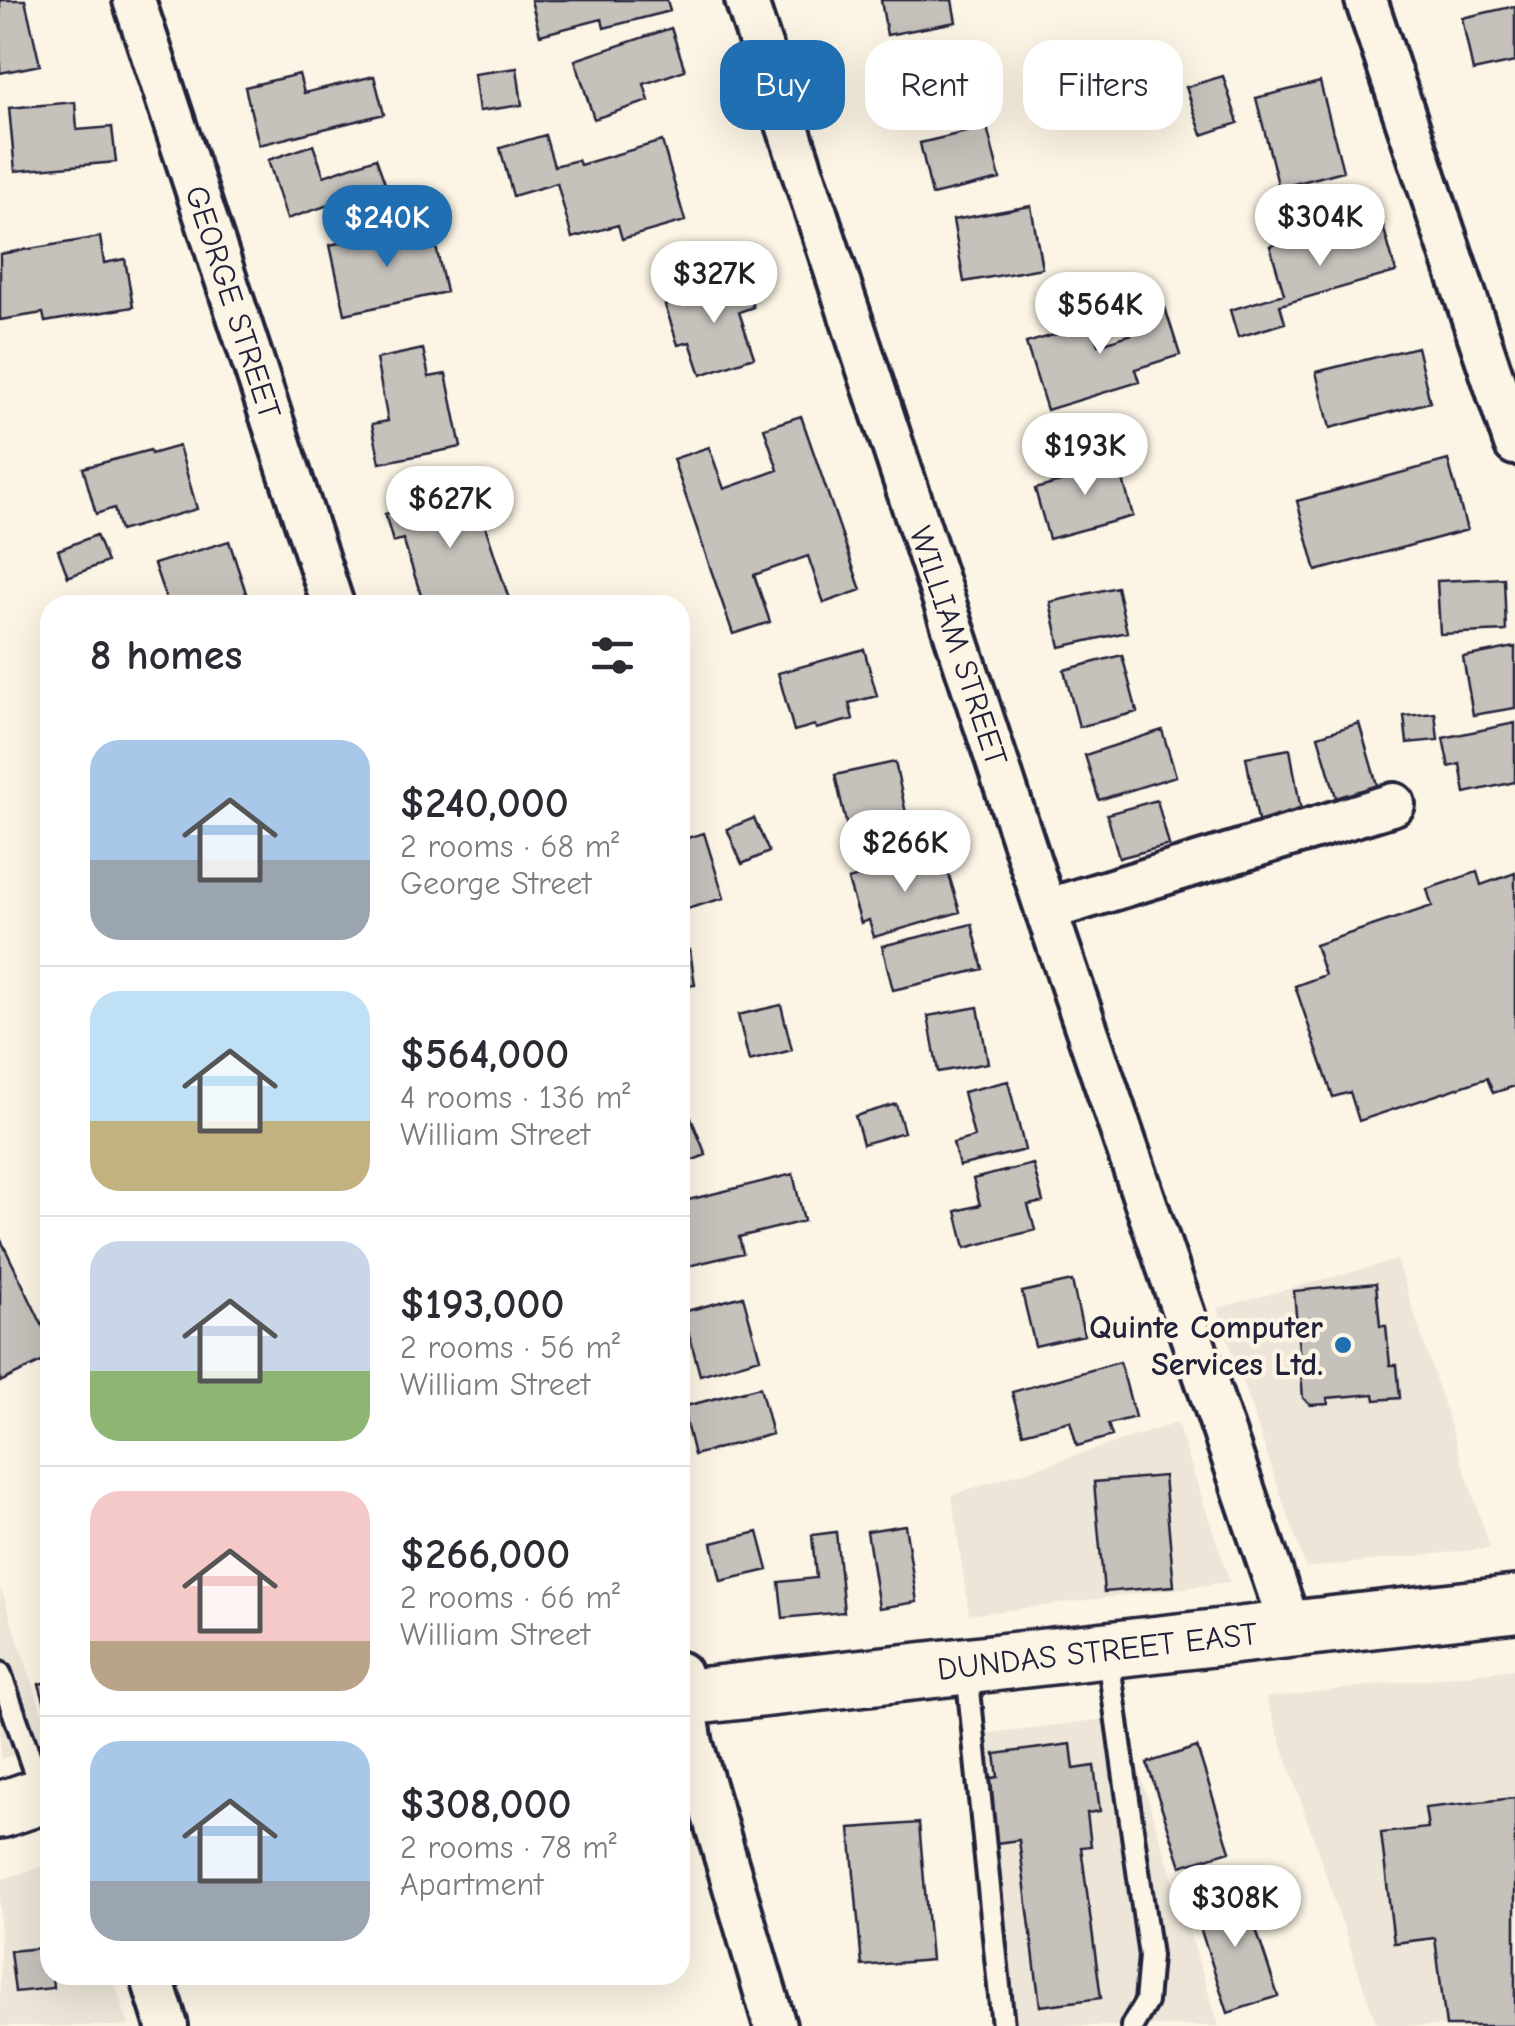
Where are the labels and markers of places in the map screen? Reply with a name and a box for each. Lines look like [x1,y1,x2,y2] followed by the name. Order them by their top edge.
[1250,184,1390,269] pin: $304K
[317,185,457,270] pin: $240K
[644,241,784,326] pin: $327K
[1030,272,1170,357] pin: $564K
[1015,413,1155,498] pin: $193K
[380,466,520,551] pin: $627K
[835,810,975,895] pin: $266K
[1089,1309,1323,1383] place label: Quinte Computer Services Ltd.
[1332,1334,1354,1356] marker: Quinte Computer Services Ltd.
[1165,1865,1305,1950] pin: $308K

